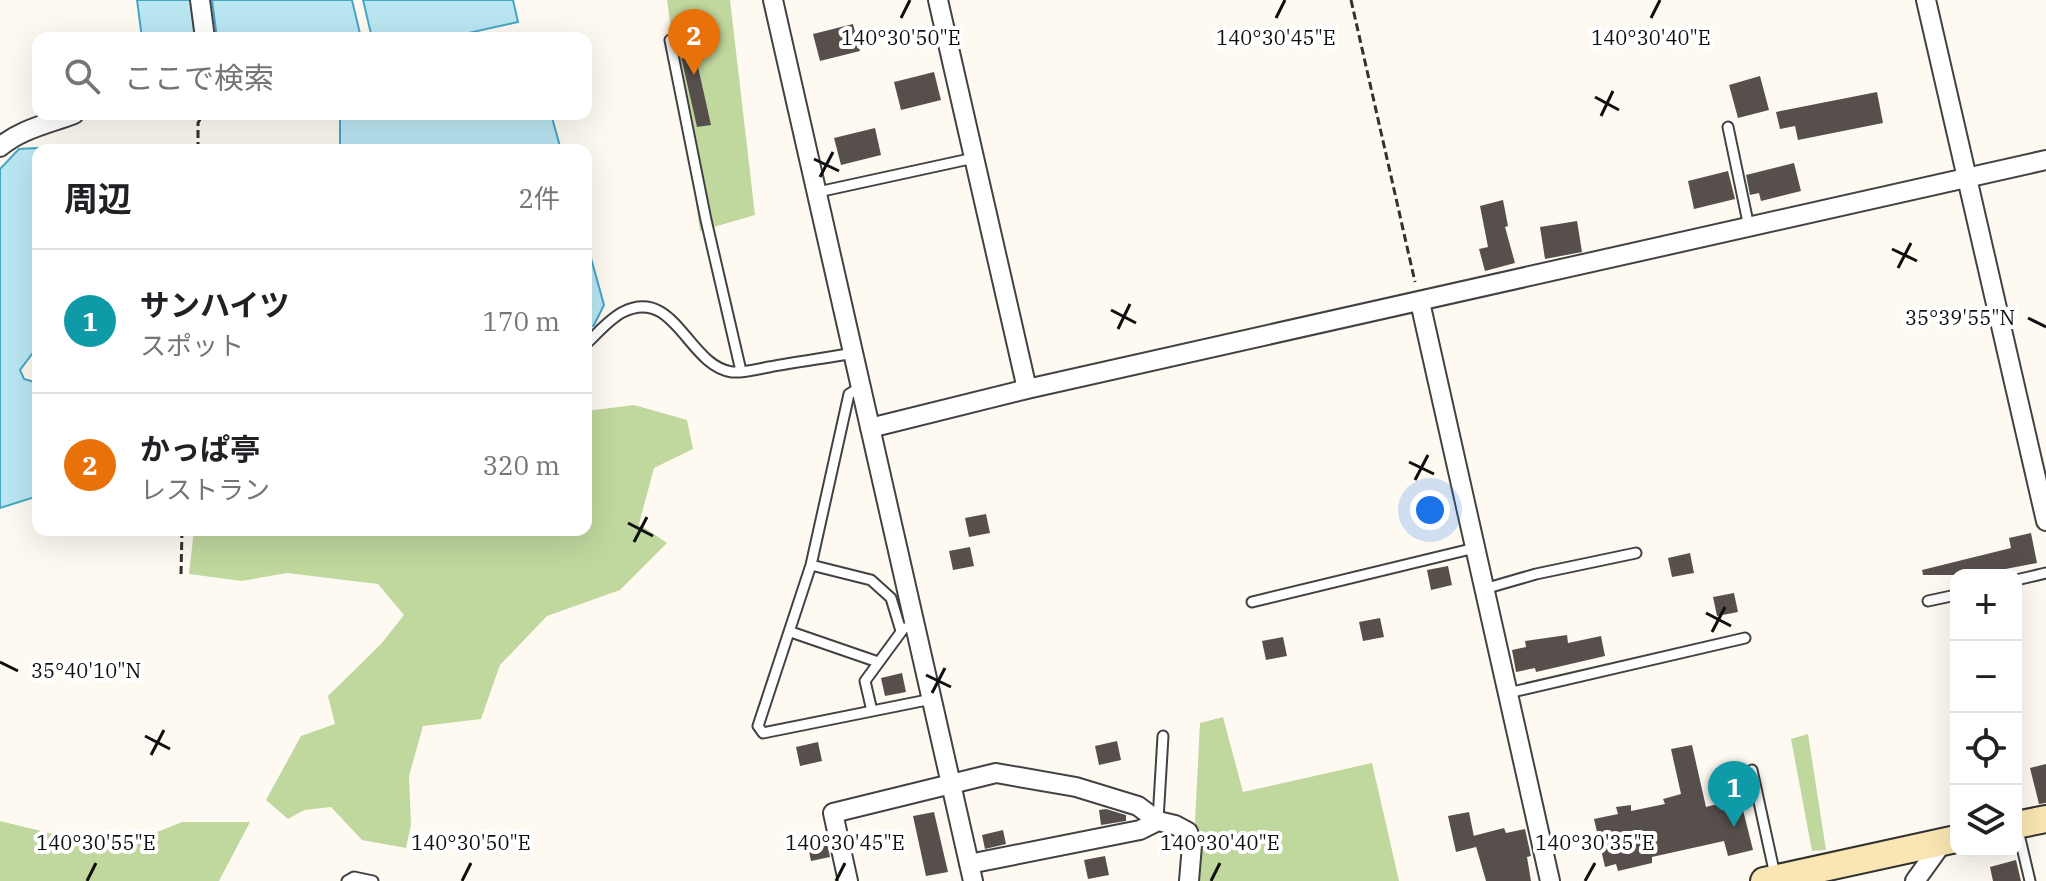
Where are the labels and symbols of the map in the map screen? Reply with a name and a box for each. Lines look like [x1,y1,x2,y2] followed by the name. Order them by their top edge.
[668,9,720,75] pin: 2
[841,24,961,51] text: 140°30'50"E
[1216,24,1336,51] text: 140°30'45"E
[1591,24,1711,51] text: 140°30'40"E
[1905,304,2015,331] text: 35°39'55"N
[1410,490,1450,530] your location
[31,657,141,684] text: 35°40'10"N
[1708,761,1760,827] pin: 1
[36,829,156,856] text: 140°30'55"E
[411,829,531,856] text: 140°30'50"E
[785,829,905,856] text: 140°30'45"E
[1160,829,1280,856] text: 140°30'40"E
[1535,829,1655,856] text: 140°30'35"E

